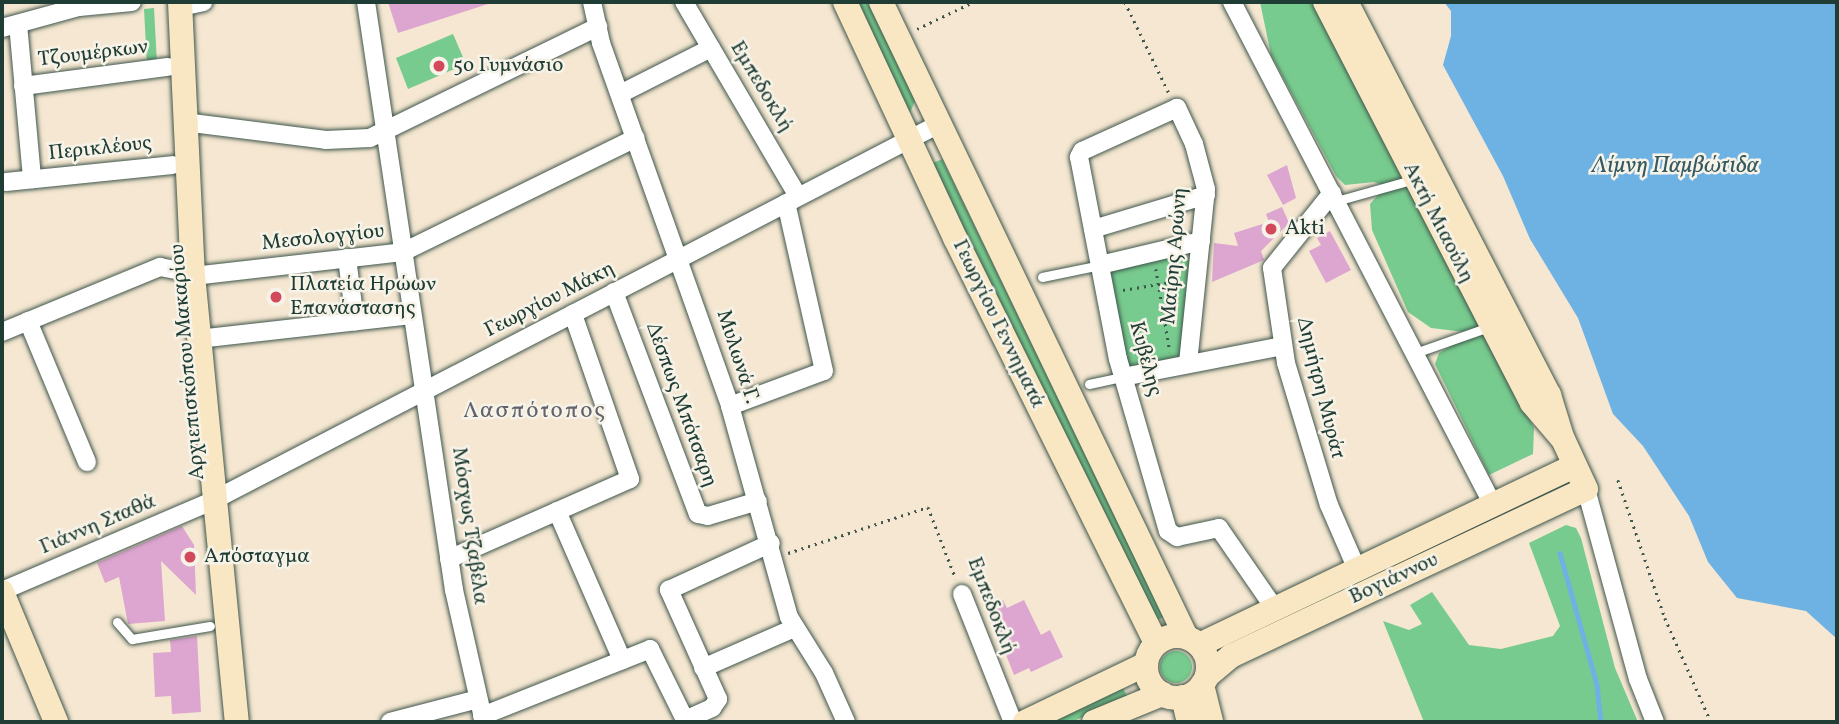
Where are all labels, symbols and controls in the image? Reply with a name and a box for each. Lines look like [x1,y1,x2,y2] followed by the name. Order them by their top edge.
[37,35,149,73] street label: Τζουμέρκων
[724,37,798,137] street label: Εμπεδοκλή
[453,53,563,79] place label: 5ο Γυμνάσιο
[431,58,447,74] marker: 5ο Γυμνάσιο
[47,131,153,167] street label: Περικλέους
[1592,152,1758,180] water label: Λίμνη Παμβώτιδα
[1397,158,1479,288] street label: Ακτή Μιαούλη
[1156,186,1194,326] street label: Μαίρης Αρώνη
[1285,216,1325,242] place label: Akti
[261,219,385,257] street label: Μεσολογγίου
[1263,221,1279,237] marker: Akti
[946,236,1050,412] street label: Γεωργίου Γεννηματά
[165,243,211,481] street label: Αρχιεπισκόπου Μακαρίου
[481,256,619,344] street label: Γεωργίου Μάκη
[290,272,436,322] place label: Πλατεία Ηρώων Επανάστασης
[268,289,284,305] marker: Πλατεία Ηρώων Επανάστασης
[710,307,764,407] street label: Μυλωνά Γ.
[1290,315,1350,461] street label: Δημήτρη Μυράτ
[640,319,722,491] street label: Δέσπως Μπότσαρη
[1123,319,1167,399] street label: Κυβέλης
[464,397,606,425] district label: Λασπότοπος
[445,445,493,607] street label: Μόσχως Τζαβέλα
[36,489,160,561] street label: Γιάννη Σταθά
[204,544,310,570] place label: Απόσταγμα
[1345,547,1443,611] street label: Βογιάννου
[182,549,198,565] marker: Απόσταγμα
[961,554,1021,658] street label: Εμπεδοκλή

